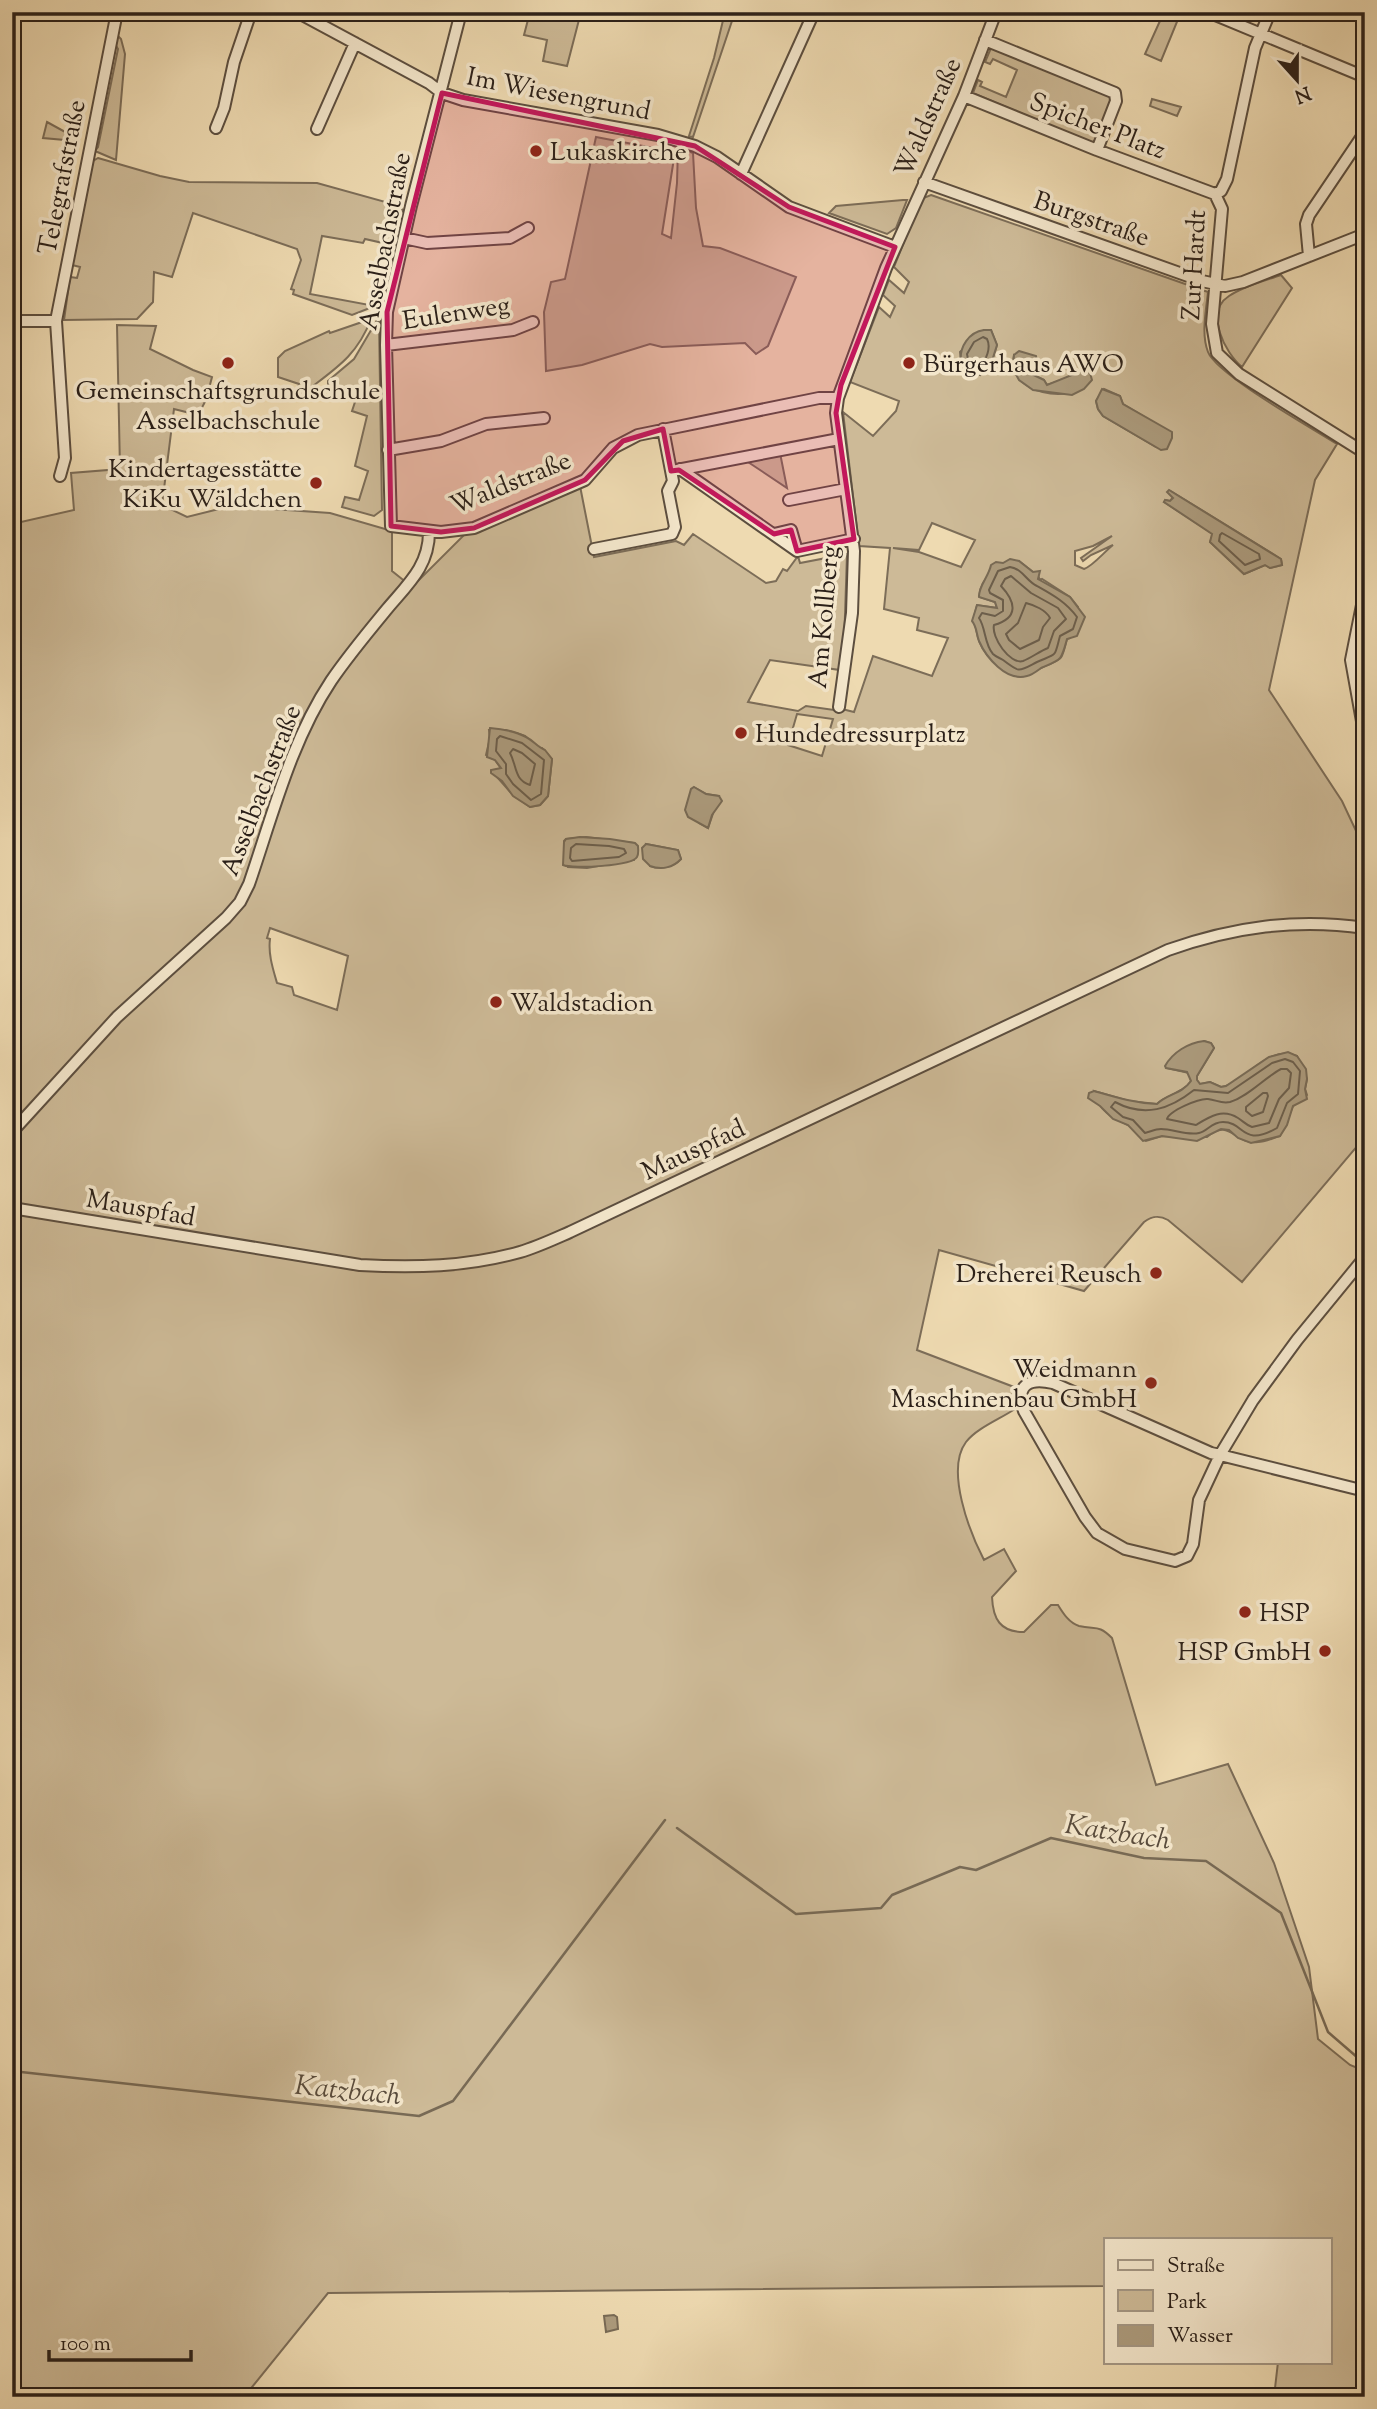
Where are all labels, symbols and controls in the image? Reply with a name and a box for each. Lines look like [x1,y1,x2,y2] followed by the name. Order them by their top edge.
[1262,46,1332,116] north arrow
[886,52,972,184] street label: Waldstraße
[463,59,654,132] street label: Im Wiesengrund
[1290,78,1314,109] text: N
[1023,84,1171,170] street label: Spicher Platz
[30,97,97,258] street label: Telegrafstraße
[550,135,687,172] place label: Lukaskirche
[528,143,544,159] marker: Lukaskirche
[351,149,422,334] street label: Asselbachstraße
[1028,183,1154,257] street label: Burgstraße
[1174,209,1217,321] street label: Zur Hardt
[400,288,513,341] street label: Eulenweg
[923,347,1124,384] place label: Bürgerhaus AWO
[220,355,236,371] marker: Gemeinschaftsgrundschule Asselbachschule
[901,355,917,371] marker: Bürgerhaus AWO
[76,374,380,441] place label: Gemeinschaftsgrundschule Asselbachschule
[445,443,577,525] street label: Waldstraße
[108,452,302,519] place label: Kindertagesstätte KiKu Wäldchen
[308,475,324,491] marker: Kindertagesstätte KiKu Wäldchen
[801,544,850,690] street label: Am Kollberg
[213,700,312,882] street label: Asselbachstraße
[755,717,966,754] place label: Hundedressurplatz
[733,725,749,741] marker: Hundedressurplatz
[510,986,653,1023] place label: Waldstadion
[488,994,504,1010] marker: Waldstadion
[636,1111,752,1191] street label: Mauspfad
[83,1182,198,1237] street label: Mauspfad
[956,1257,1142,1294] place label: Dreherei Reusch
[1148,1265,1164,1281] marker: Dreherei Reusch
[891,1352,1137,1419] place label: Weidmann Maschinenbau GmbH
[1143,1375,1159,1391] marker: Weidmann Maschinenbau GmbH
[1259,1596,1310,1633] place label: HSP
[1237,1604,1253,1620] marker: HSP
[1177,1635,1311,1672] place label: HSP GmbH
[1317,1643,1333,1659] marker: HSP GmbH
[1062,1806,1174,1862] water label: Katzbach
[293,2067,403,2117] water label: Katzbach
[1104,2238,1332,2364] legend
[1167,2252,1225,2282] text: Straße
[1167,2288,1208,2318] text: Park
[49,2318,191,2362] scale bar
[1167,2322,1233,2352] text: Wasser
[60,2330,111,2360] text: 100 m

